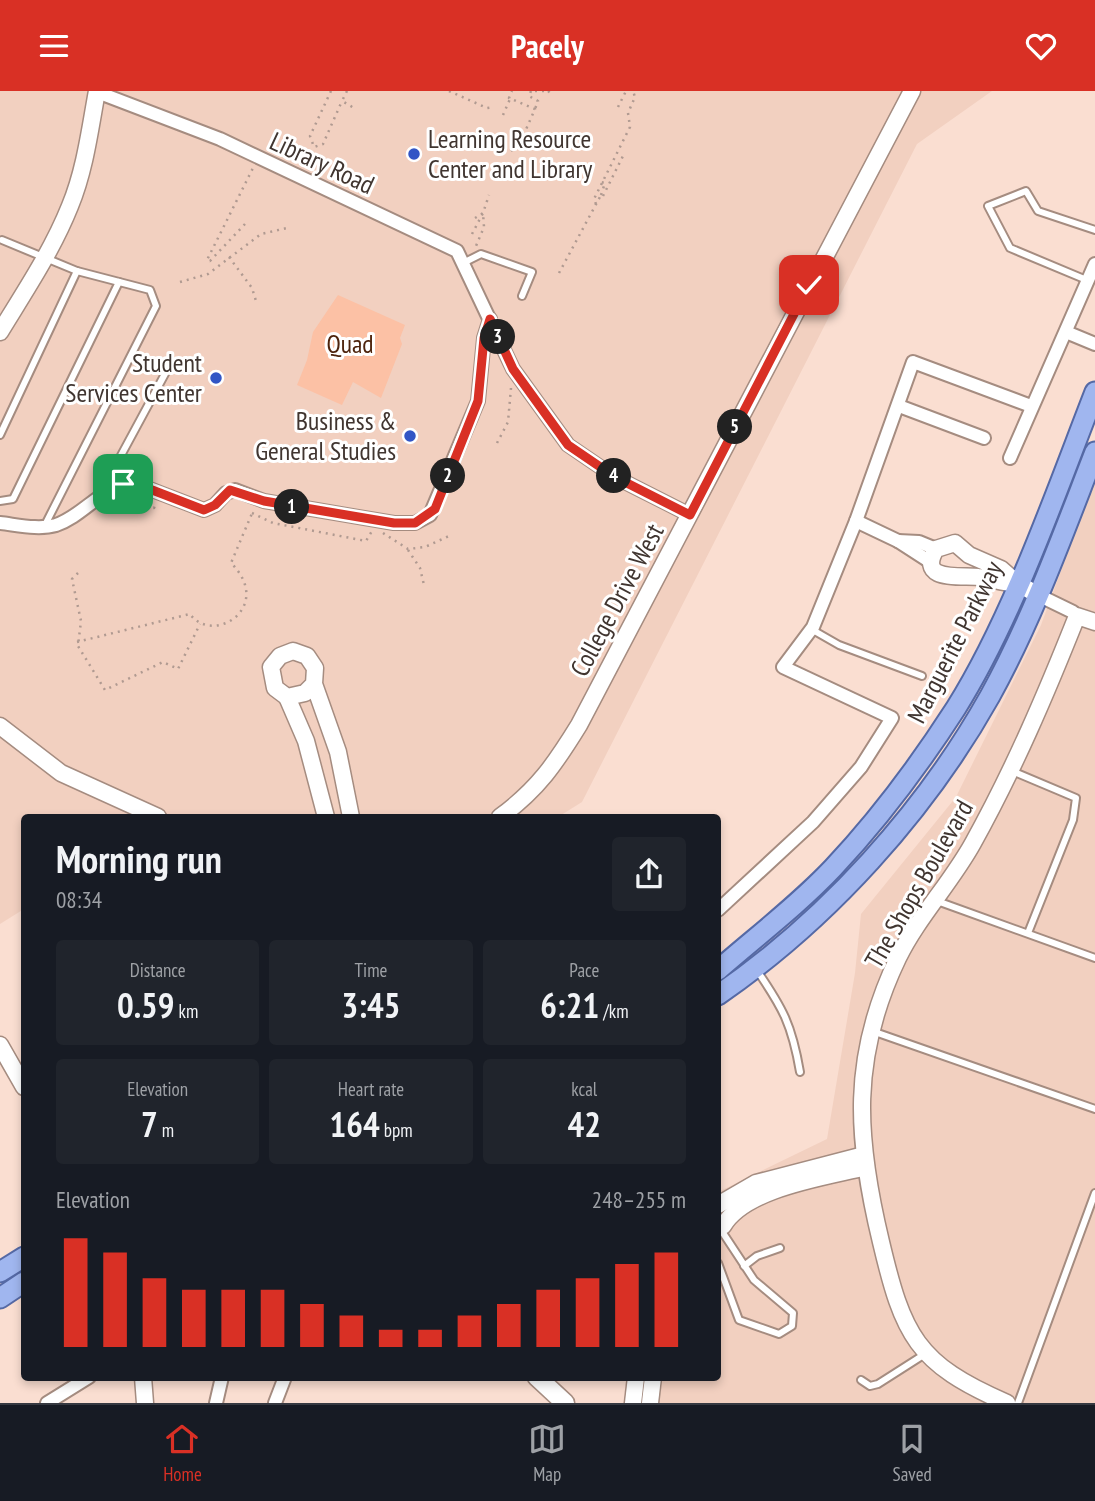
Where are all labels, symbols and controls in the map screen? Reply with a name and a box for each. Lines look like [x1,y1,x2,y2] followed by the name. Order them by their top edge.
[511,25,584,67] text: Pacely
[35,27,73,65] icon: menu
[1022,27,1060,65] icon: heart
[428,122,593,185] place label: Learning Resource Center and Library
[265,124,380,201] street label: Library Road
[406,146,422,162] marker: Learning Resource Center and Library
[779,255,839,315] pin
[790,266,828,304] icon: check
[480,320,516,355] pin: 3
[493,324,502,348] text: 3
[326,327,374,360] park label: Quad
[65,346,202,409] place label: Student Services Center
[208,370,224,386] marker: Student Services Center
[255,404,396,467] place label: Business & General Studies
[718,409,752,445] pin: 5
[730,414,739,438] text: 5
[402,428,418,444] marker: Business & General Studies
[93,454,153,514] pin
[430,459,466,493] pin: 2
[596,459,632,493] pin: 4
[443,463,452,487] text: 2
[609,463,618,487] text: 4
[104,465,142,503] icon: arrive
[274,489,310,525] pin: 1
[287,494,296,518] text: 1
[563,518,671,682] street label: College Drive West
[900,555,1010,728] street label: Marguerite Parkway
[857,794,980,974] street label: The Shops Boulevard
[56,834,222,883] text: Morning run
[612,837,686,911] button: share
[56,885,102,914] text: 08:34
[130,958,186,982] text: Distance
[355,958,387,982] text: Time
[569,958,599,982] text: Pace
[117,982,175,1028] text: 0.59
[342,982,400,1028] text: 3:45
[540,982,599,1028] text: 6:21
[175,999,198,1023] text: km
[599,999,629,1023] text: /km
[127,1077,188,1101] text: Elevation
[338,1077,404,1101] text: Heart rate
[571,1077,597,1101] text: kcal
[141,1101,158,1147] text: 7
[329,1101,380,1147] text: 164
[568,1101,601,1147] text: 42
[158,1118,174,1142] text: m
[380,1118,413,1142] text: bpm
[56,1185,130,1214] text: Elevation
[592,1185,686,1214] text: 248–255 m
[163,1420,202,1486] tab: Home
[528,1420,566,1486] tab: Map
[893,1420,932,1486] tab: Saved

